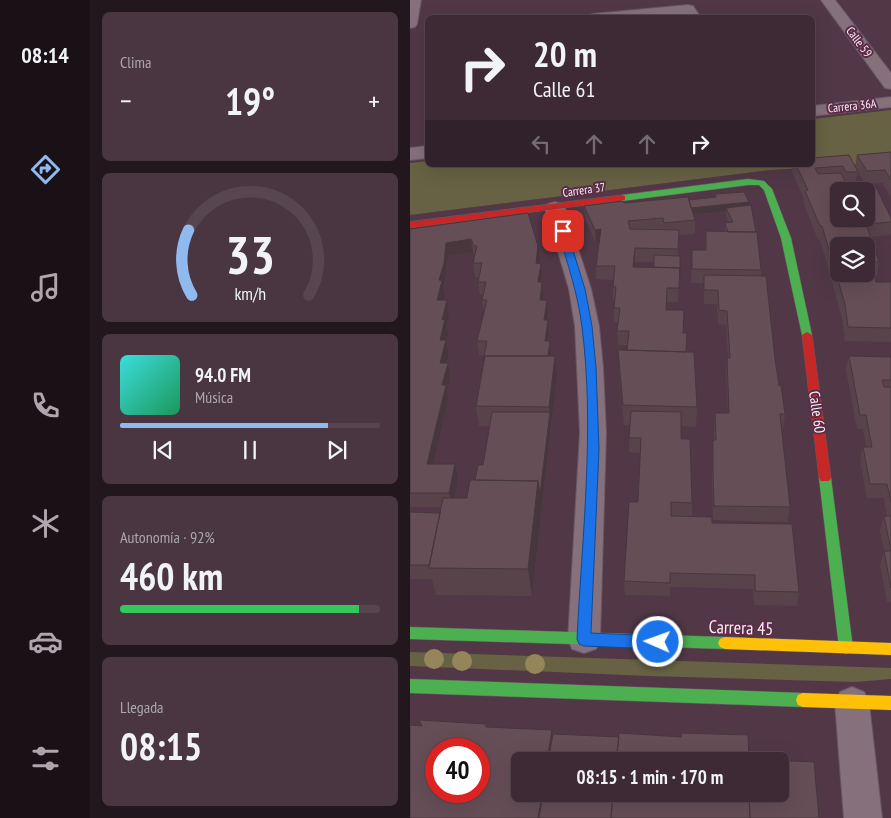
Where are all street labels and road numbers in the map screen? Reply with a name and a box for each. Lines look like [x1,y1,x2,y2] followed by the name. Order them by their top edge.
[843,24,876,60] street label: Calle 59
[827,95,877,116] street label: Carrera 36A
[562,179,606,200] street label: Carrera 37
[805,390,830,435] street label: Calle 60
[708,615,774,640] street label: Carrera 45

